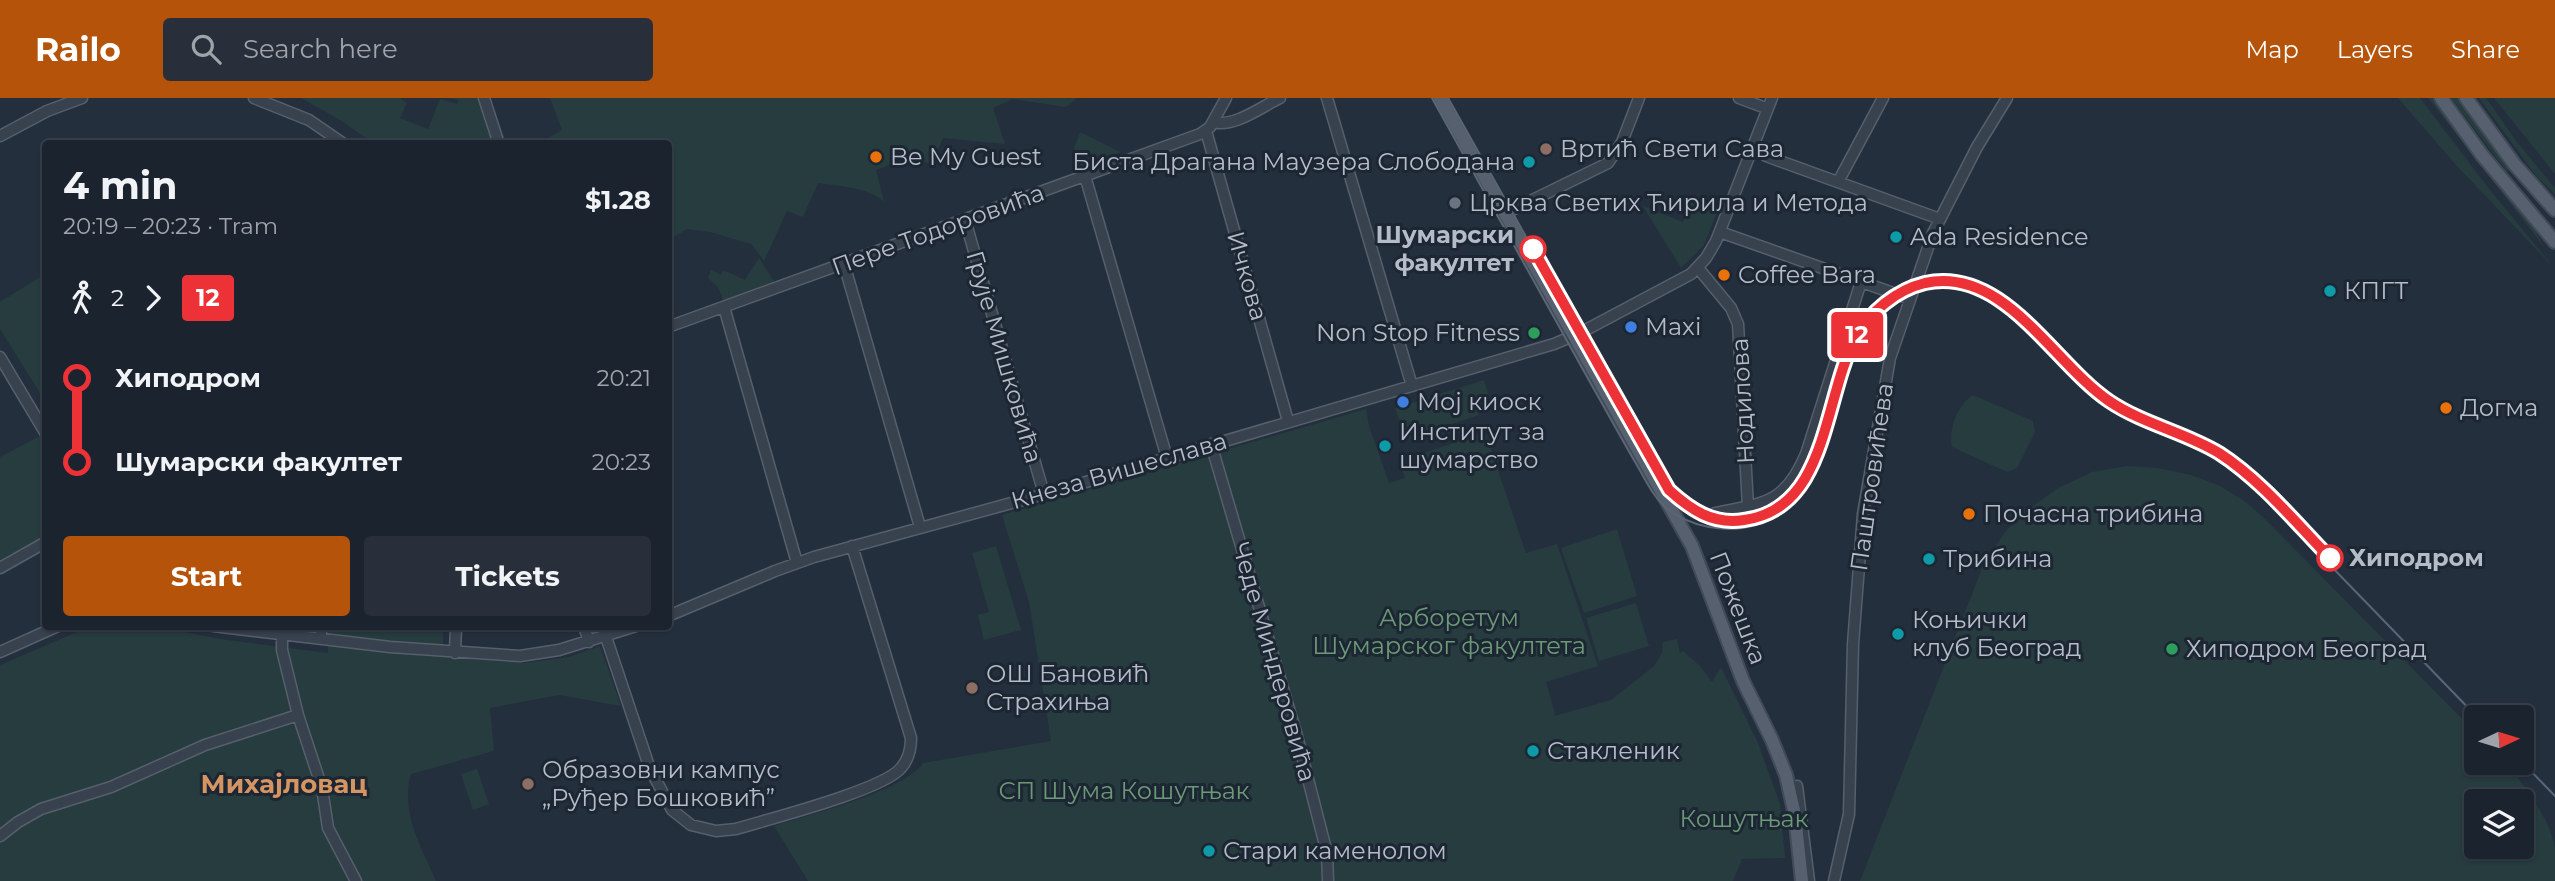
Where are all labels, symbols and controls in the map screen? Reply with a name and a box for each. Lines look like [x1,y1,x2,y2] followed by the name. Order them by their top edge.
[163,18,653,81] search box
[35,29,121,69] text: Railo
[187,30,225,68] icon: search
[243,33,398,65] text: Search here
[2245,35,2299,64] text: Map
[2337,35,2413,64] text: Layers
[2451,35,2520,64] text: Share
[1560,134,1784,163] place label: Вртић Свети Сава
[1538,141,1554,157] marker: Вртић Свети Сава
[890,142,1042,171] place label: Be My Guest
[1072,147,1515,176] place label: Биста Драгана Маузера Слободана
[868,149,884,165] marker: Be My Guest
[1521,154,1537,170] marker: Биста Драгана Маузера Слободана
[63,162,178,209] text: 4 min
[828,178,1048,281] street label: Пере Тодоровића
[585,184,651,216] text: $1.28
[1469,188,1868,217] place label: Црква Светих Ћирила и Метода
[1447,195,1463,211] marker: Црква Светих Ћирила и Метода
[63,212,278,240] text: 20:19 – 20:23 · Tram
[1376,220,1514,277] place label: Шумарски факултет
[1910,222,2089,251] place label: Ada Residence
[1221,228,1274,324] street label: Ичкова
[1888,229,1904,245] marker: Ada Residence
[1520,236,1546,262] marker: Шумарски факултет
[960,247,1049,466] street label: Грује Мишковића
[1738,260,1876,289] place label: Coffee Bara
[1716,267,1732,283] marker: Coffee Bara
[2344,276,2408,305] place label: КПГТ
[63,279,101,317] icon: walk
[134,279,172,317] icon: forward
[196,283,220,312] text: 12
[2322,283,2338,299] marker: КПГТ
[111,284,124,312] text: 2
[1645,312,1701,341] place label: Maxi
[1826,312,1888,358] line badge: 12
[1316,318,1520,347] place label: Non Stop Fitness
[1623,319,1639,335] marker: Maxi
[1845,320,1869,349] text: 12
[1526,325,1542,341] marker: Non Stop Fitness
[1725,337,1760,465] street label: Нодилова
[115,362,261,394] text: Хиподром
[597,364,651,392] text: 20:21
[1844,381,1899,573] street label: Паштровићева
[1417,387,1541,416] place label: Мој киоск
[2460,393,2538,422] place label: Догма
[1395,394,1411,410] marker: Мој киоск
[2438,400,2454,416] marker: Догма
[1399,417,1545,474] place label: Институт за шумарство
[1008,426,1230,515] street label: Кнеза Вишеслава
[1377,438,1393,454] marker: Институт за шумарство
[115,446,402,478] text: Шумарски факултет
[592,448,651,476] text: 20:23
[1983,499,2203,528] place label: Почасна трибина
[1961,506,1977,522] marker: Почасна трибина
[63,536,350,616] button: Start
[364,536,651,616] button: Tickets
[1226,539,1323,785] street label: Чеде Миндеровића
[2349,543,2484,572] place label: Хиподром
[1943,544,2052,573] place label: Трибина
[2317,545,2343,571] marker: Хиподром
[1704,547,1773,669] street label: Пожешка
[1921,551,1937,567] marker: Трибина
[1312,603,1586,660] park label: Арборетум Шумарског факултета
[1912,605,2081,662] place label: Коњички клуб Београд
[1890,626,1906,642] marker: Коњички клуб Београд
[2186,634,2427,663] place label: Хиподром Београд
[2164,641,2180,657] marker: Хиподром Београд
[986,659,1149,716] place label: ОШ Бановић Страхиња
[964,680,980,696] marker: ОШ Бановић Страхиња
[2464,705,2534,775] north arrow
[2464,705,2534,859] map controls
[1547,736,1680,765] place label: Стакленик
[1525,743,1541,759] marker: Стакленик
[542,755,780,812] place label: Образовни кампус „Руђер Бошковић”
[201,768,367,800] district label: Михајловац
[520,776,536,792] marker: Образовни кампус „Руђер Бошковић”
[998,776,1250,805] park label: СП Шума Кошутњак
[2464,789,2534,859] button: layers
[1680,804,1809,833] park label: Кошутњак
[1223,836,1447,865] place label: Стари каменолом
[1201,843,1217,859] marker: Стари каменолом

